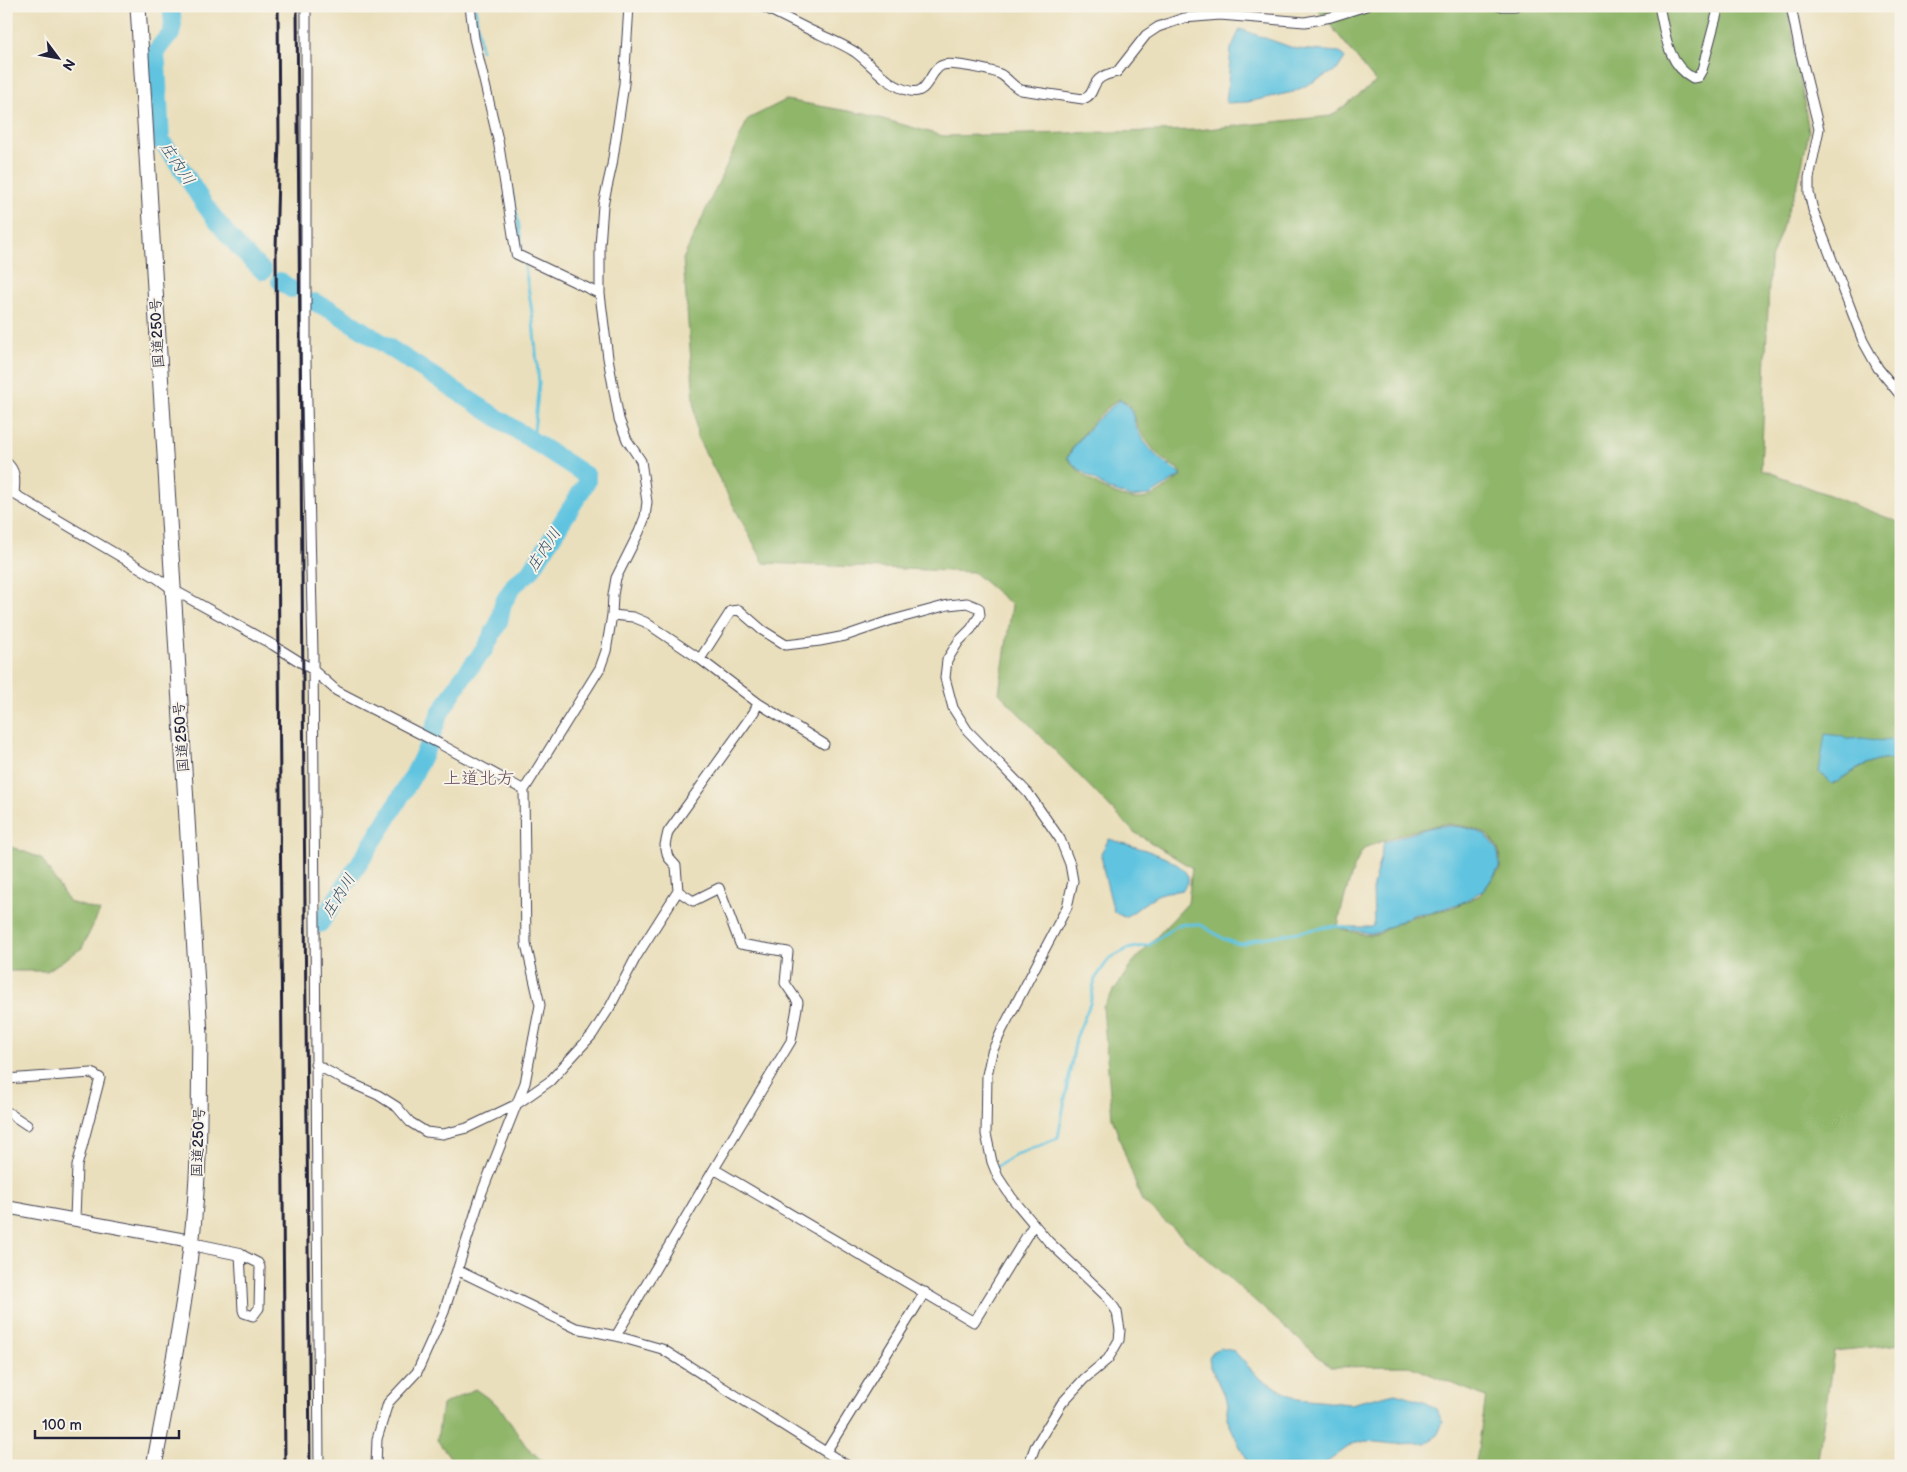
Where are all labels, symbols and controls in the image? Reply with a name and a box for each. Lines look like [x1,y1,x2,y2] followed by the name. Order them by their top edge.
[32,32,82,82] north arrow
[59,56,79,74] text: N
[155,139,198,189] water label: 庄内川
[146,297,169,369] street label: 国道250号
[523,525,565,575] water label: 庄内川
[170,701,193,773] street label: 国道250号
[443,768,515,789] district label: 上道北方
[318,870,360,921] water label: 庄内川
[188,1106,209,1178] street label: 国道250号
[35,1407,179,1439] scale bar
[42,1416,82,1435] text: 100 m

